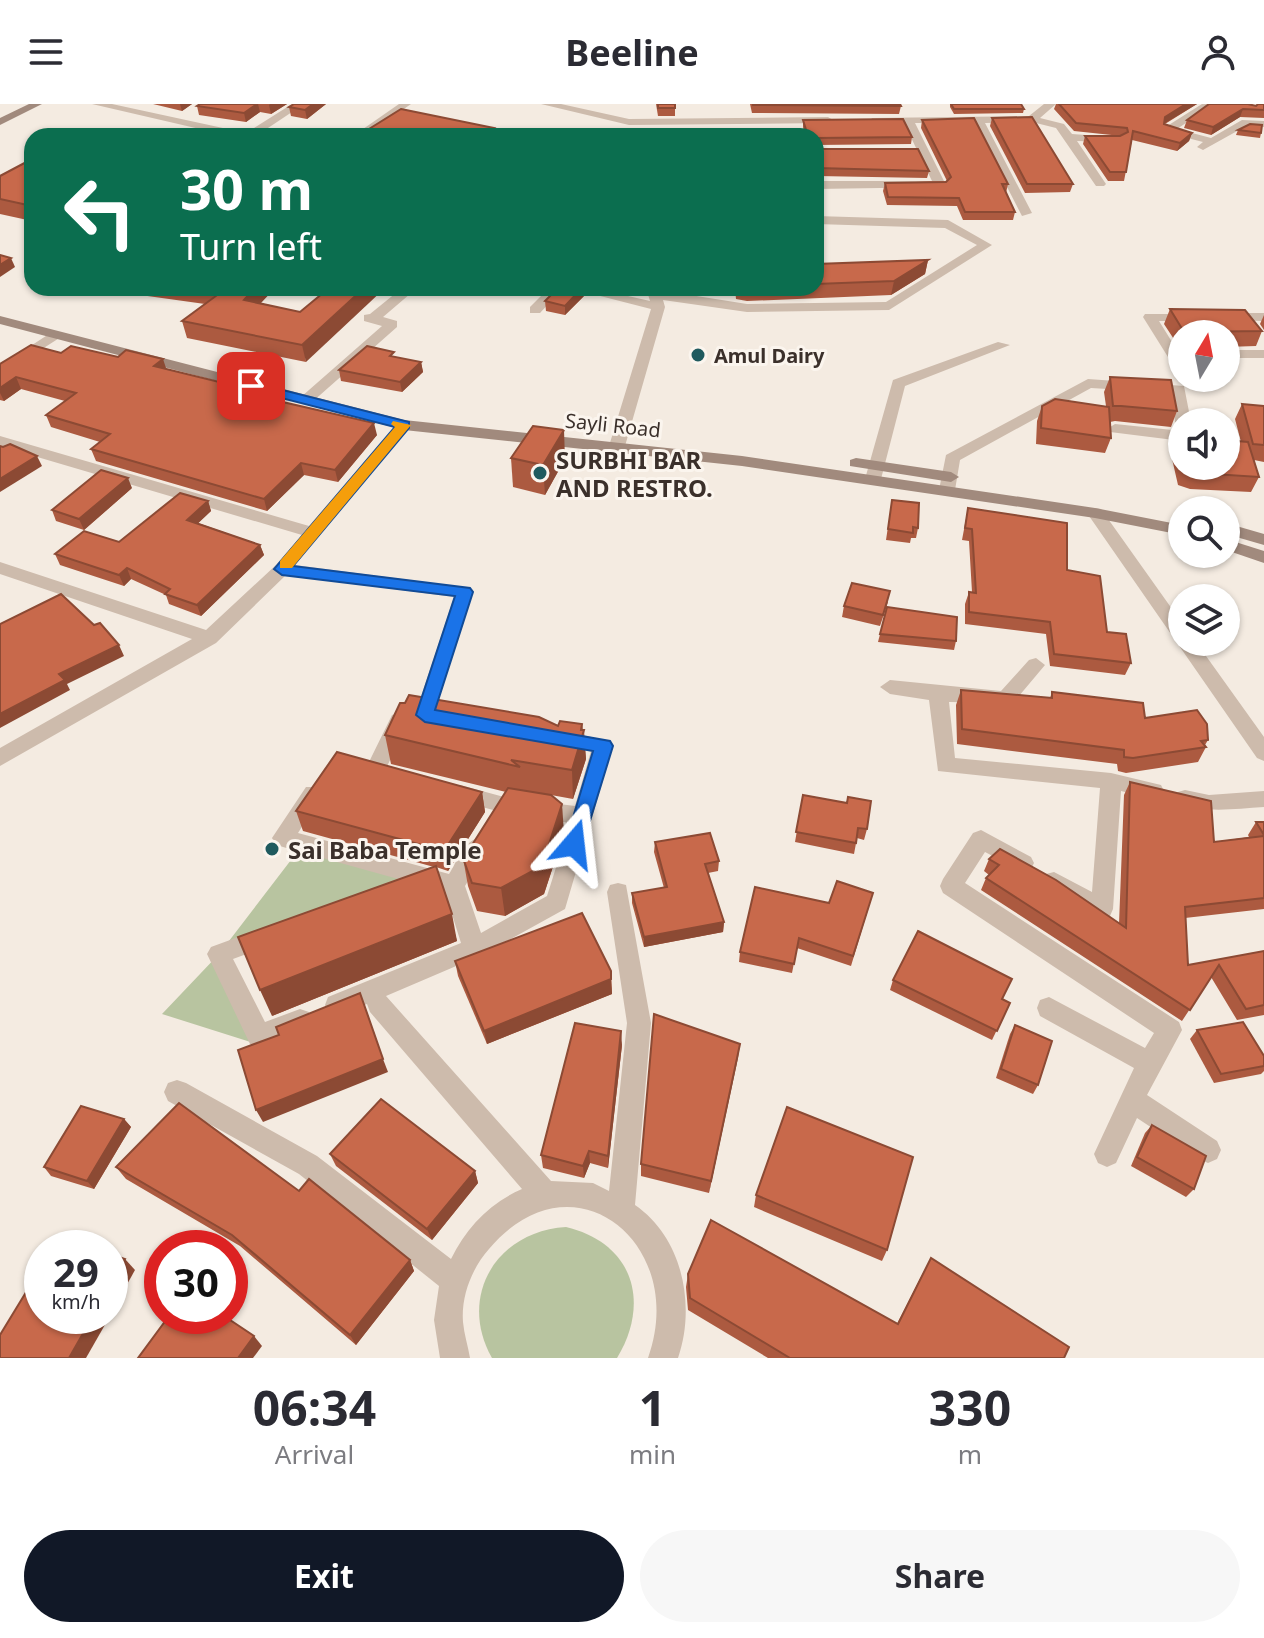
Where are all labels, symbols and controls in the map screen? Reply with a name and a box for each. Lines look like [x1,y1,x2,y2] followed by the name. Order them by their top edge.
[565,28,699,77] text: Beeline
[24,30,68,74] icon: menu
[1196,30,1240,74] icon: person
[180,150,313,226] text: 30 m
[48,160,152,264] icon: left
[180,222,322,271] text: Turn left
[1168,320,1240,392] north arrow
[1168,320,1240,656] map controls
[714,342,825,369] place label: Amul Dairy
[689,346,707,364] marker: Amul Dairy
[217,352,285,420] pin
[229,364,273,408] icon: arrive
[564,407,662,443] street label: Sayli Road
[1168,408,1240,480] button: sound
[556,443,713,504] place label: SURBHI BAR AND RESTRO.
[531,464,549,482] marker: SURBHI BAR AND RESTRO.
[1168,496,1240,568] button: search
[1168,584,1240,656] button: layers
[532,802,616,886] position arrow
[288,833,482,866] place label: Sai Baba Temple
[263,840,281,858] marker: Sai Baba Temple
[144,1230,248,1334] speed limit sign: 30
[53,1244,99,1299] text: 29
[51,1288,101,1315] text: km/h
[253,1375,376,1440] text: 06:34
[639,1375,666,1440] text: 1
[929,1375,1011,1440] text: 330
[275,1436,354,1472] text: Arrival
[629,1436,676,1472] text: min
[958,1436,982,1472] text: m
[24,1530,624,1622] button: Exit
[640,1530,1240,1622] button: Share

